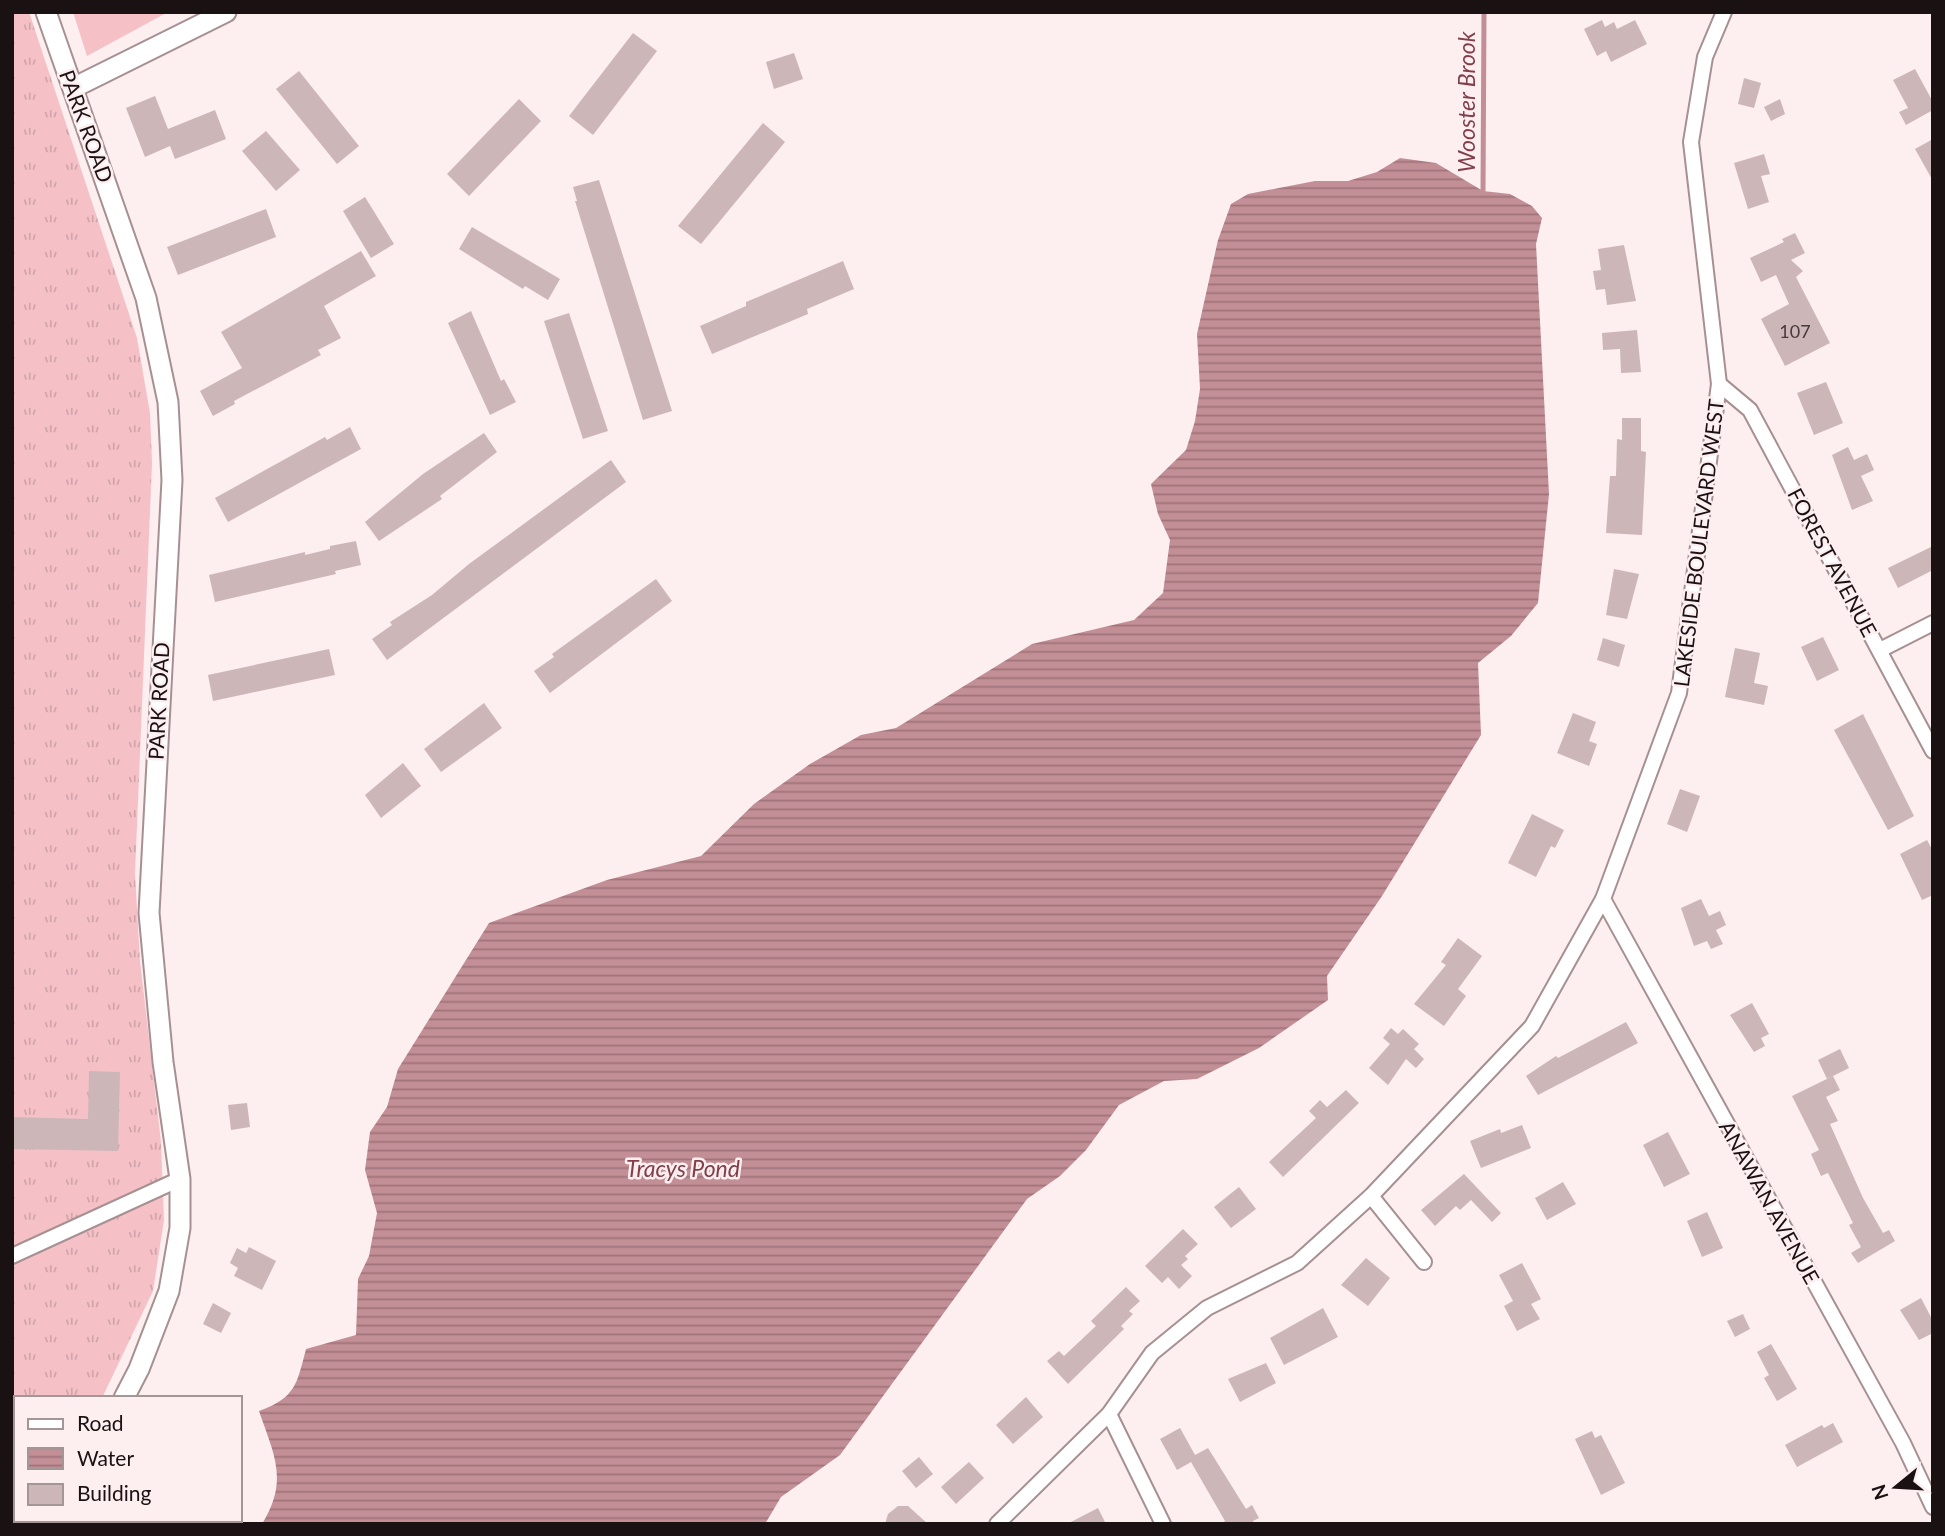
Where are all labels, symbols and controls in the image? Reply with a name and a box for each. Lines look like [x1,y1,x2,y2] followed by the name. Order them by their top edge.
[1452,30,1480,173] water label: Wooster Brook
[55,66,119,186] street label: PARK ROAD
[1779,320,1811,342] house number: 107
[1668,397,1728,688] street label: LAKESIDE BOULEVARD WEST
[1783,483,1883,641] street label: FOREST AVENUE
[142,642,174,760] street label: PARK ROAD
[1715,1116,1825,1288] street label: ANAWAN AVENUE
[626,1154,740,1182] water label: Tracys Pond
[14,1396,242,1522] legend
[77,1410,124,1435] text: Road
[77,1445,134,1470] text: Water
[1861,1452,1931,1522] north arrow
[77,1480,152,1505] text: Building
[1866,1482,1893,1503] text: N

